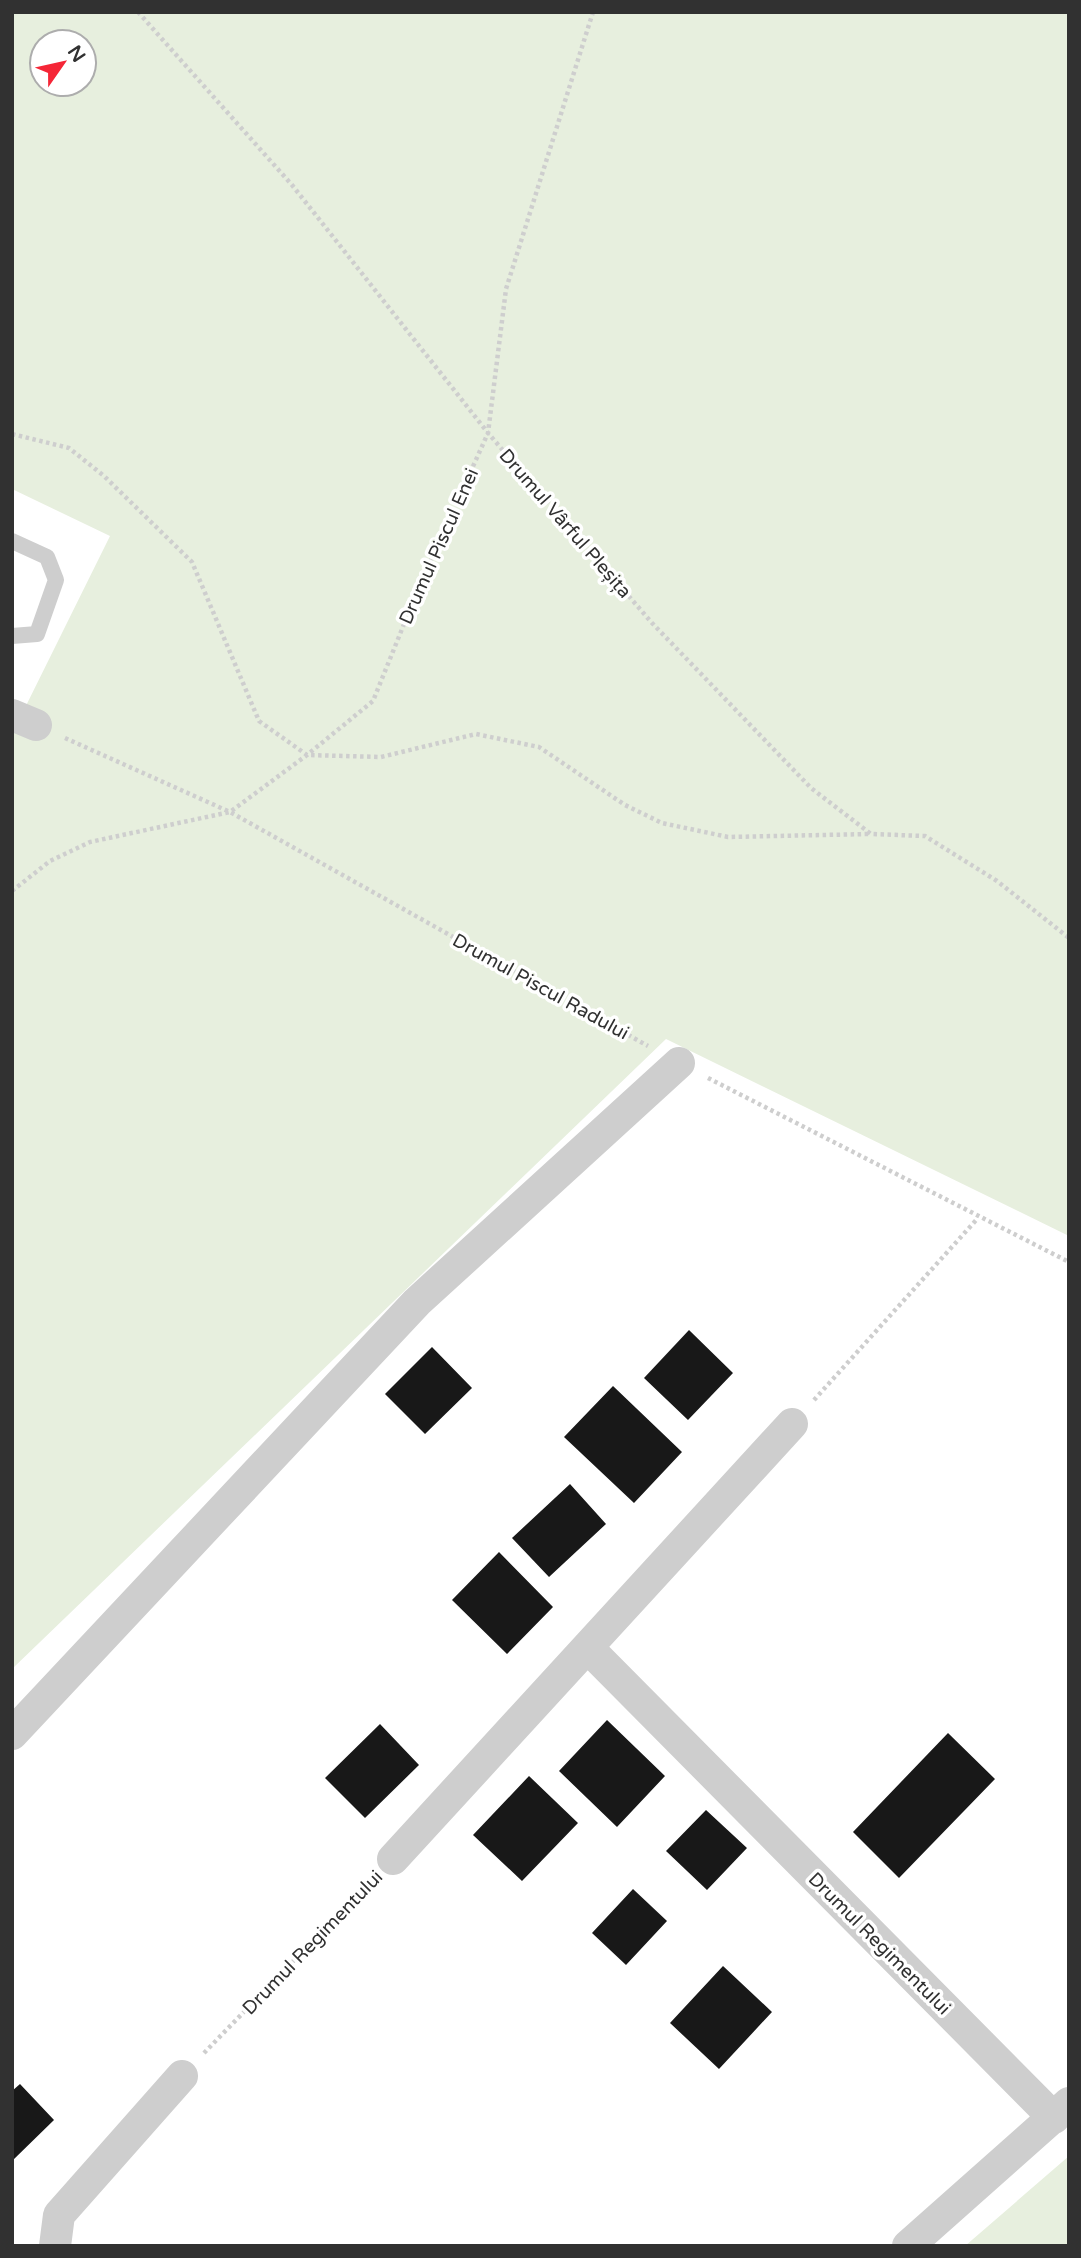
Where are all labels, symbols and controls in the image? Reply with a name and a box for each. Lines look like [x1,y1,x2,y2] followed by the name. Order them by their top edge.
[28,28,98,98] north arrow
[63,42,90,67] text: N
[495,445,636,603] street label: Drumul Vârful Pleșița
[395,465,483,628] street label: Drumul Piscul Enei
[449,929,633,1045] street label: Drumul Piscul Radului
[238,1866,387,2019] street label: Drumul Regimentului
[804,1868,955,2019] street label: Drumul Regimentului

